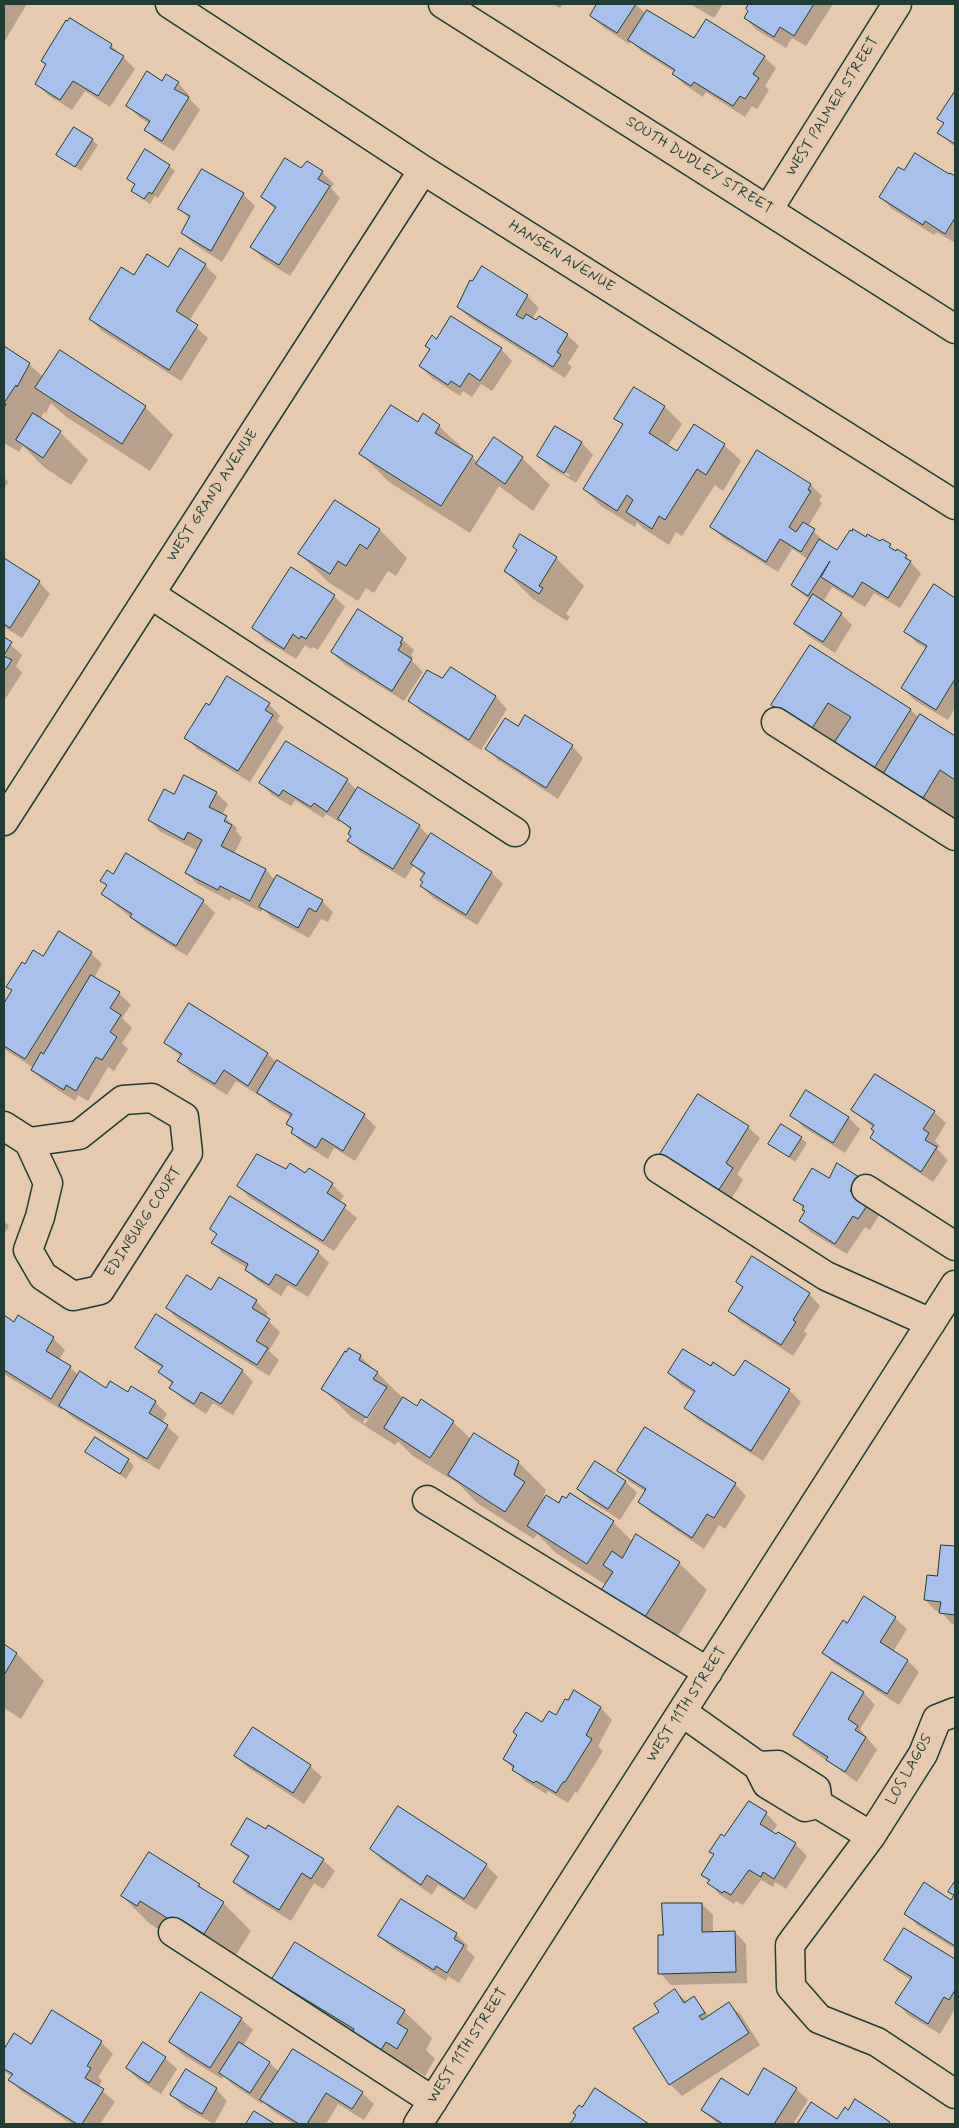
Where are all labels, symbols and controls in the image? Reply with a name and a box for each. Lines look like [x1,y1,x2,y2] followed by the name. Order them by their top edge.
[783,34,883,180] street label: WEST PALMER STREET
[622,113,776,219] street label: SOUTH DUDLEY STREET
[505,217,617,297] street label: HANSEN AVENUE
[163,426,263,566] street label: WEST GRAND AVENUE
[102,1163,186,1281] street label: EDINBURG COURT
[643,1644,731,1766] street label: WEST 11TH STREET
[883,1731,937,1809] street label: LOS LAGOS
[424,1985,512,2107] street label: WEST 11TH STREET

